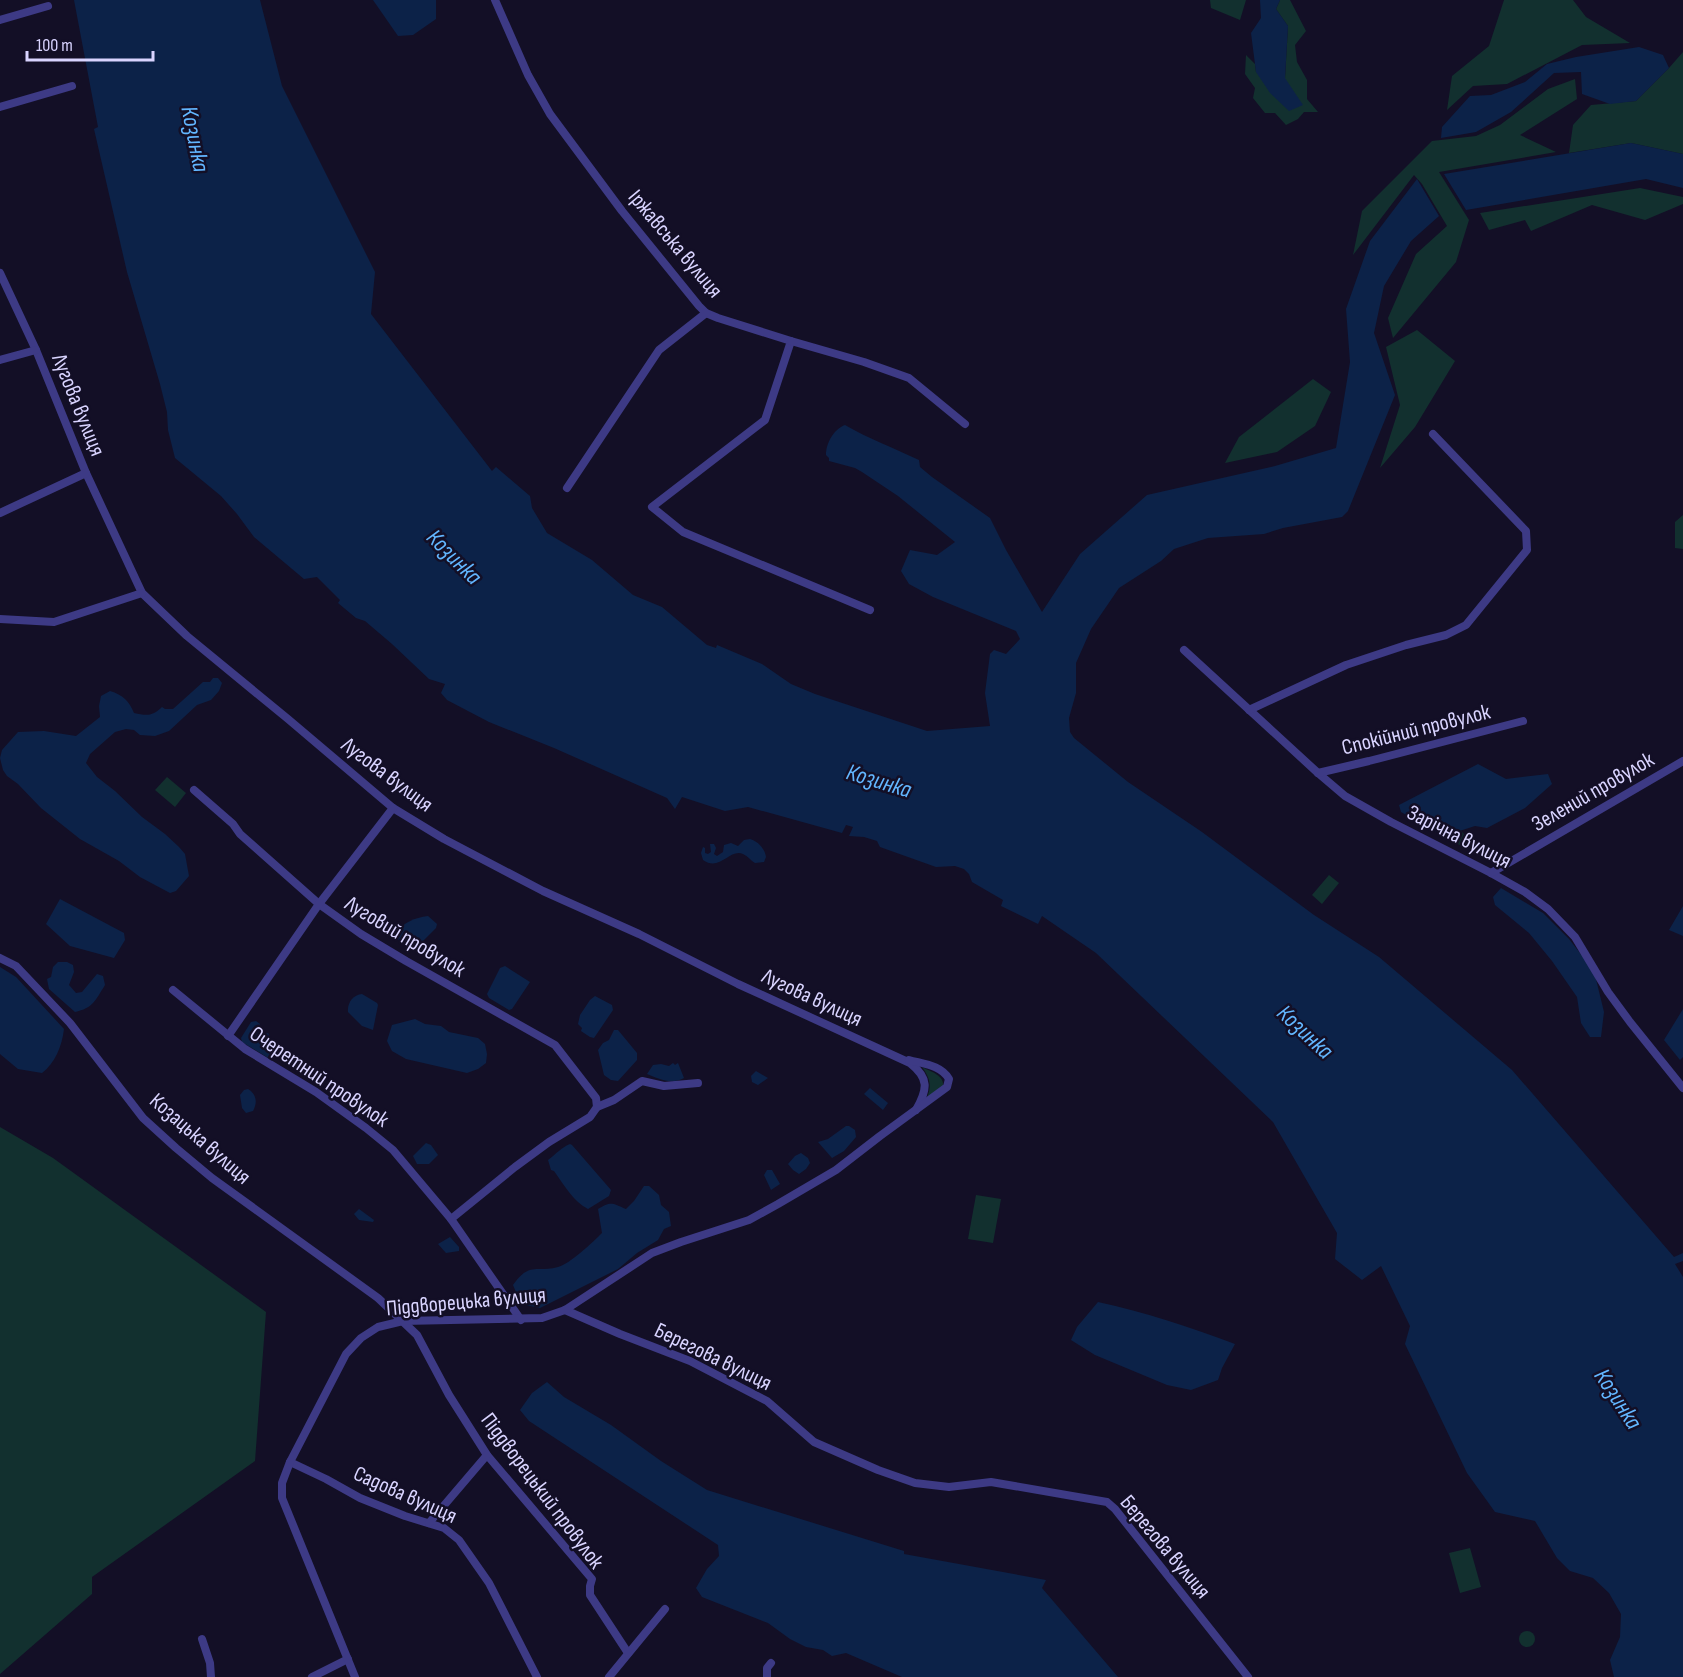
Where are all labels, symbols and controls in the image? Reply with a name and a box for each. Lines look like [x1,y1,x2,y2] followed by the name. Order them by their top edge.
[27,24,153,62] scale bar
[36,35,73,56] text: 100 m
[174,104,216,175] water label: Козинка
[622,184,728,304] street label: Іржавська вулиця
[45,349,111,460] street label: Лугова вулиця
[420,523,488,591] water label: Козинка
[1339,698,1494,762] street label: Спокійний провулок
[335,731,438,818] street label: Лугова вулиця
[1527,746,1659,838] street label: Зелений провулок
[843,757,915,805] water label: Козинка
[1402,799,1516,875] street label: Зарічна вулиця
[339,890,471,984] street label: Луговий провулок
[757,963,867,1033] street label: Лугова вулиця
[1271,999,1339,1066] water label: Козинка
[244,1020,394,1134] street label: Очеретний провулок
[144,1088,256,1190] street label: Козацька вулиця
[385,1282,547,1322] street label: Піддворецька вулиця
[650,1317,776,1397] street label: Берегова вулиця
[1588,1363,1648,1435] water label: Козинка
[475,1408,610,1575] street label: Піддворецький провулок
[349,1460,461,1530] street label: Садова вулиця
[1114,1490,1216,1604] street label: Берегова вулиця

